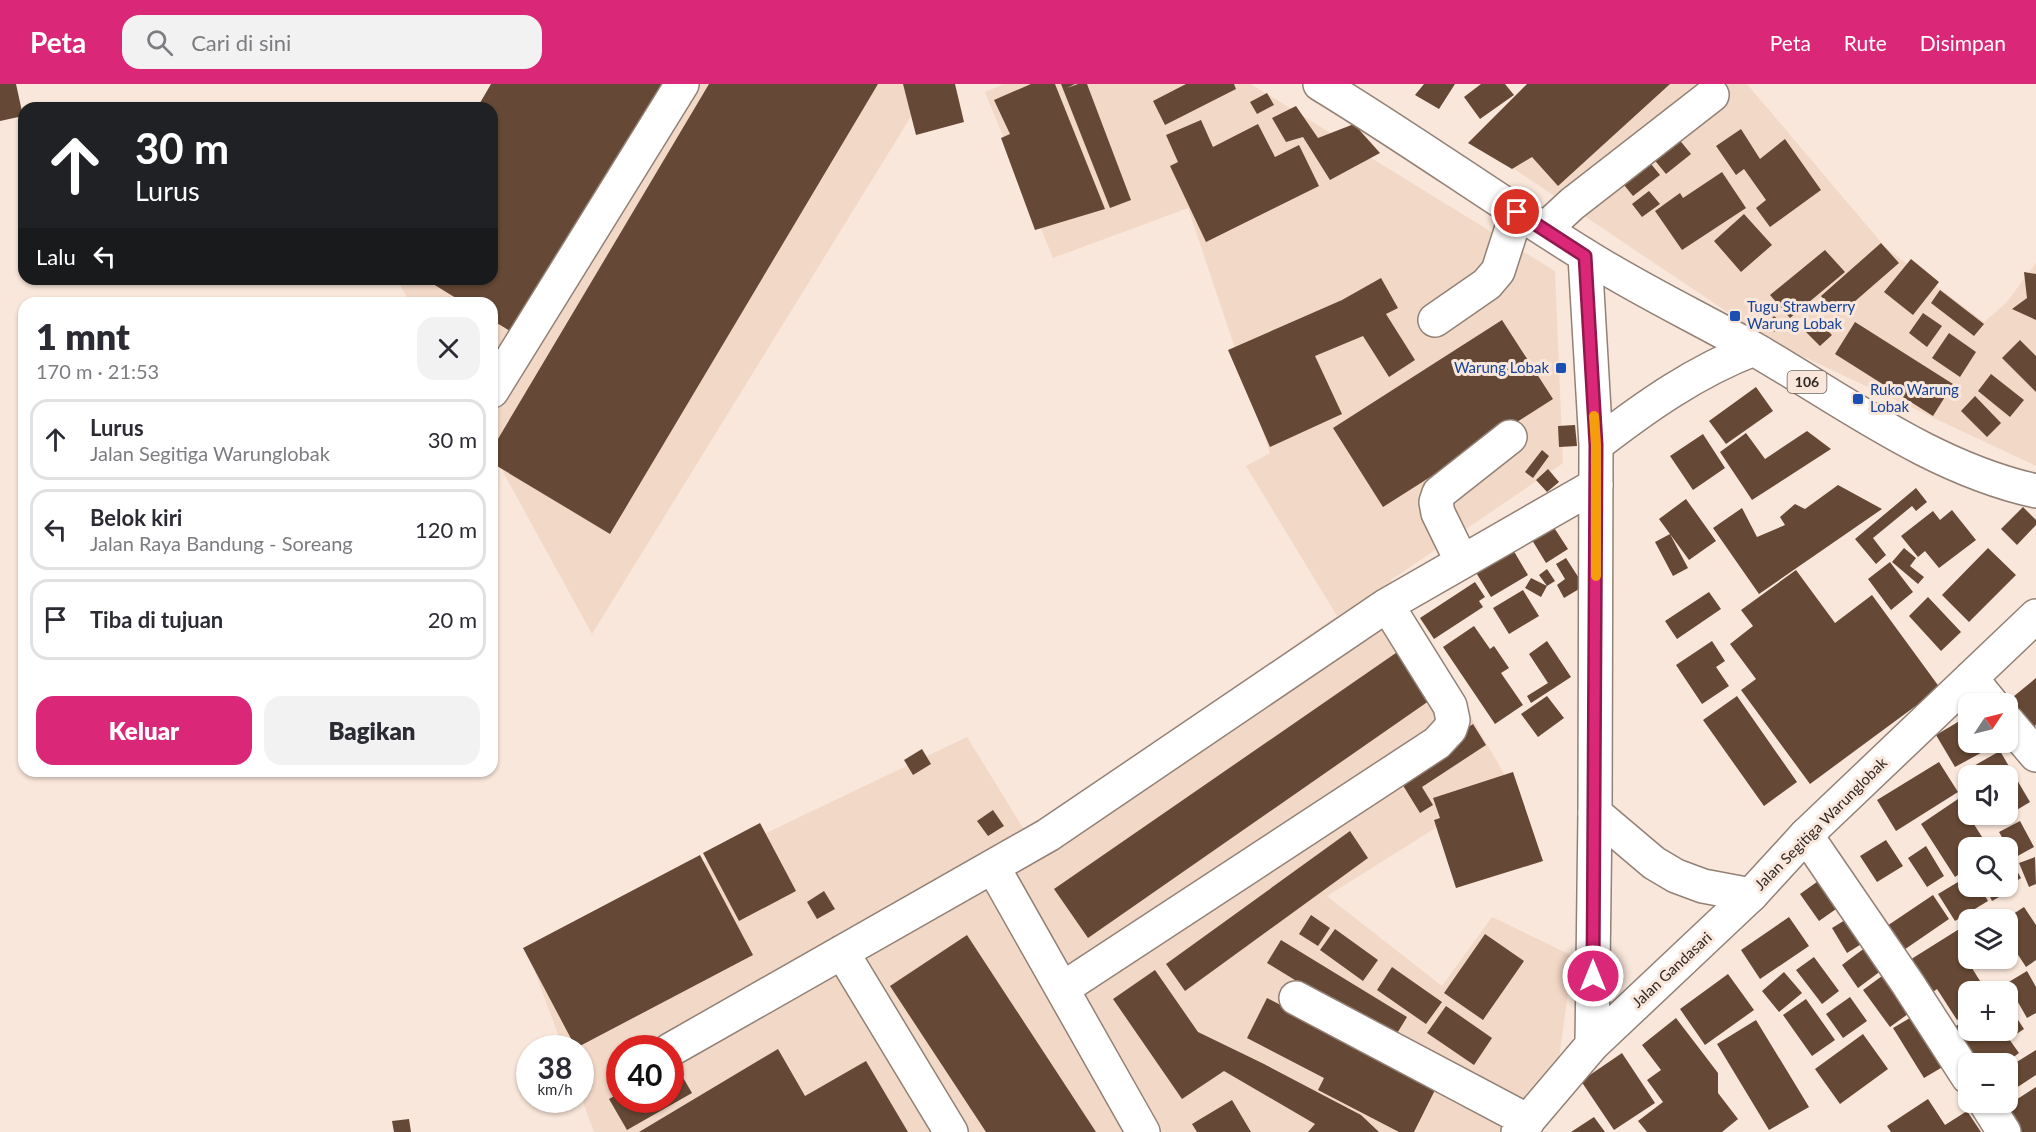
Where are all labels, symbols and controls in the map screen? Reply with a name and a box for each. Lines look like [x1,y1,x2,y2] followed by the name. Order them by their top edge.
[122,15,542,69] search box
[30,25,86,59] text: Peta
[143,26,176,59] icon: search
[191,29,291,56] text: Cari di sini
[1770,30,1811,55] text: Peta
[1844,30,1887,55] text: Rute
[1920,30,2006,55] text: Disimpan
[135,123,229,173] text: 30 m
[36,126,114,204] icon: ahead
[135,174,200,207] text: Lurus
[1491,186,1542,237] pin
[1500,195,1533,228] icon: arrive
[88,240,121,273] icon: left
[36,243,76,270] text: Lalu
[1747,297,1856,332] place label: Tugu Strawberry Warung Lobak
[1728,309,1742,323] marker: Tugu Strawberry Warung Lobak
[36,314,130,358] text: 1 mnt
[417,317,480,380] button: close
[1454,358,1549,376] place label: Warung Lobak
[36,359,159,383] text: 170 m · 21:53
[1554,361,1568,375] marker: Warung Lobak
[1788,371,1826,393] road number: 106
[1870,380,1959,415] place label: Ruko Warung Lobak
[1851,392,1865,406] marker: Ruko Warung Lobak
[90,414,144,441] text: Lurus
[39,423,72,456] icon: ahead
[428,426,477,453] text: 30 m
[90,441,330,465] text: Jalan Segitiga Warunglobak
[90,504,182,531] text: Belok kiri
[39,513,72,546] icon: left
[415,516,477,543] text: 120 m
[90,531,353,555] text: Jalan Raya Bandung - Soreang
[39,603,72,636] icon: arrive
[90,606,223,633] text: Tiba di tujuan
[428,606,477,633] text: 20 m
[1958,693,2018,753] north arrow
[1958,693,2018,1113] map controls
[36,696,252,765] button: Keluar
[264,696,480,765] button: Bagikan
[1750,753,1891,893] street label: Jalan Segitiga Warunglobak
[1958,765,2018,825] button: sound
[1958,837,2018,897] button: search
[1958,909,2018,969] button: layers
[1628,928,1715,1011] street label: Jalan Gandasari
[1561,944,1625,1008] position arrow
[1958,981,2018,1041] button: +
[606,1035,684,1113] speed limit sign: 40
[538,1049,572,1085] text: 38
[1958,1053,2018,1113] button: −
[537,1080,573,1098] text: km/h

